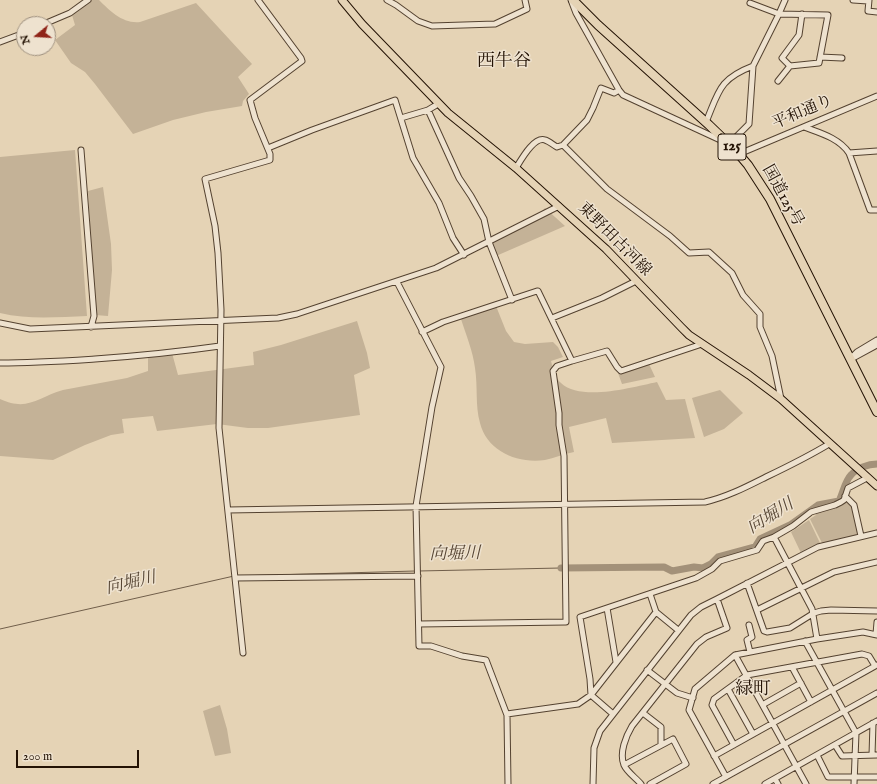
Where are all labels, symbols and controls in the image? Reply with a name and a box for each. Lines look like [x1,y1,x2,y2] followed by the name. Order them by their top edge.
[16,16,56,56] north arrow
[17,33,34,46] text: N
[477,51,531,73] district label: 西牛谷
[770,92,836,134] street label: 平和通り
[718,134,746,160] road number: 125
[757,162,807,230] street label: 国道125号
[573,199,655,281] street label: 東野田古河線
[744,495,798,539] water label: 向堀川
[429,544,481,566] water label: 向堀川
[104,568,158,600] water label: 向堀川
[735,679,771,701] district label: 緑町
[18,742,141,768] scale bar
[23,749,52,764] text: 200 m

